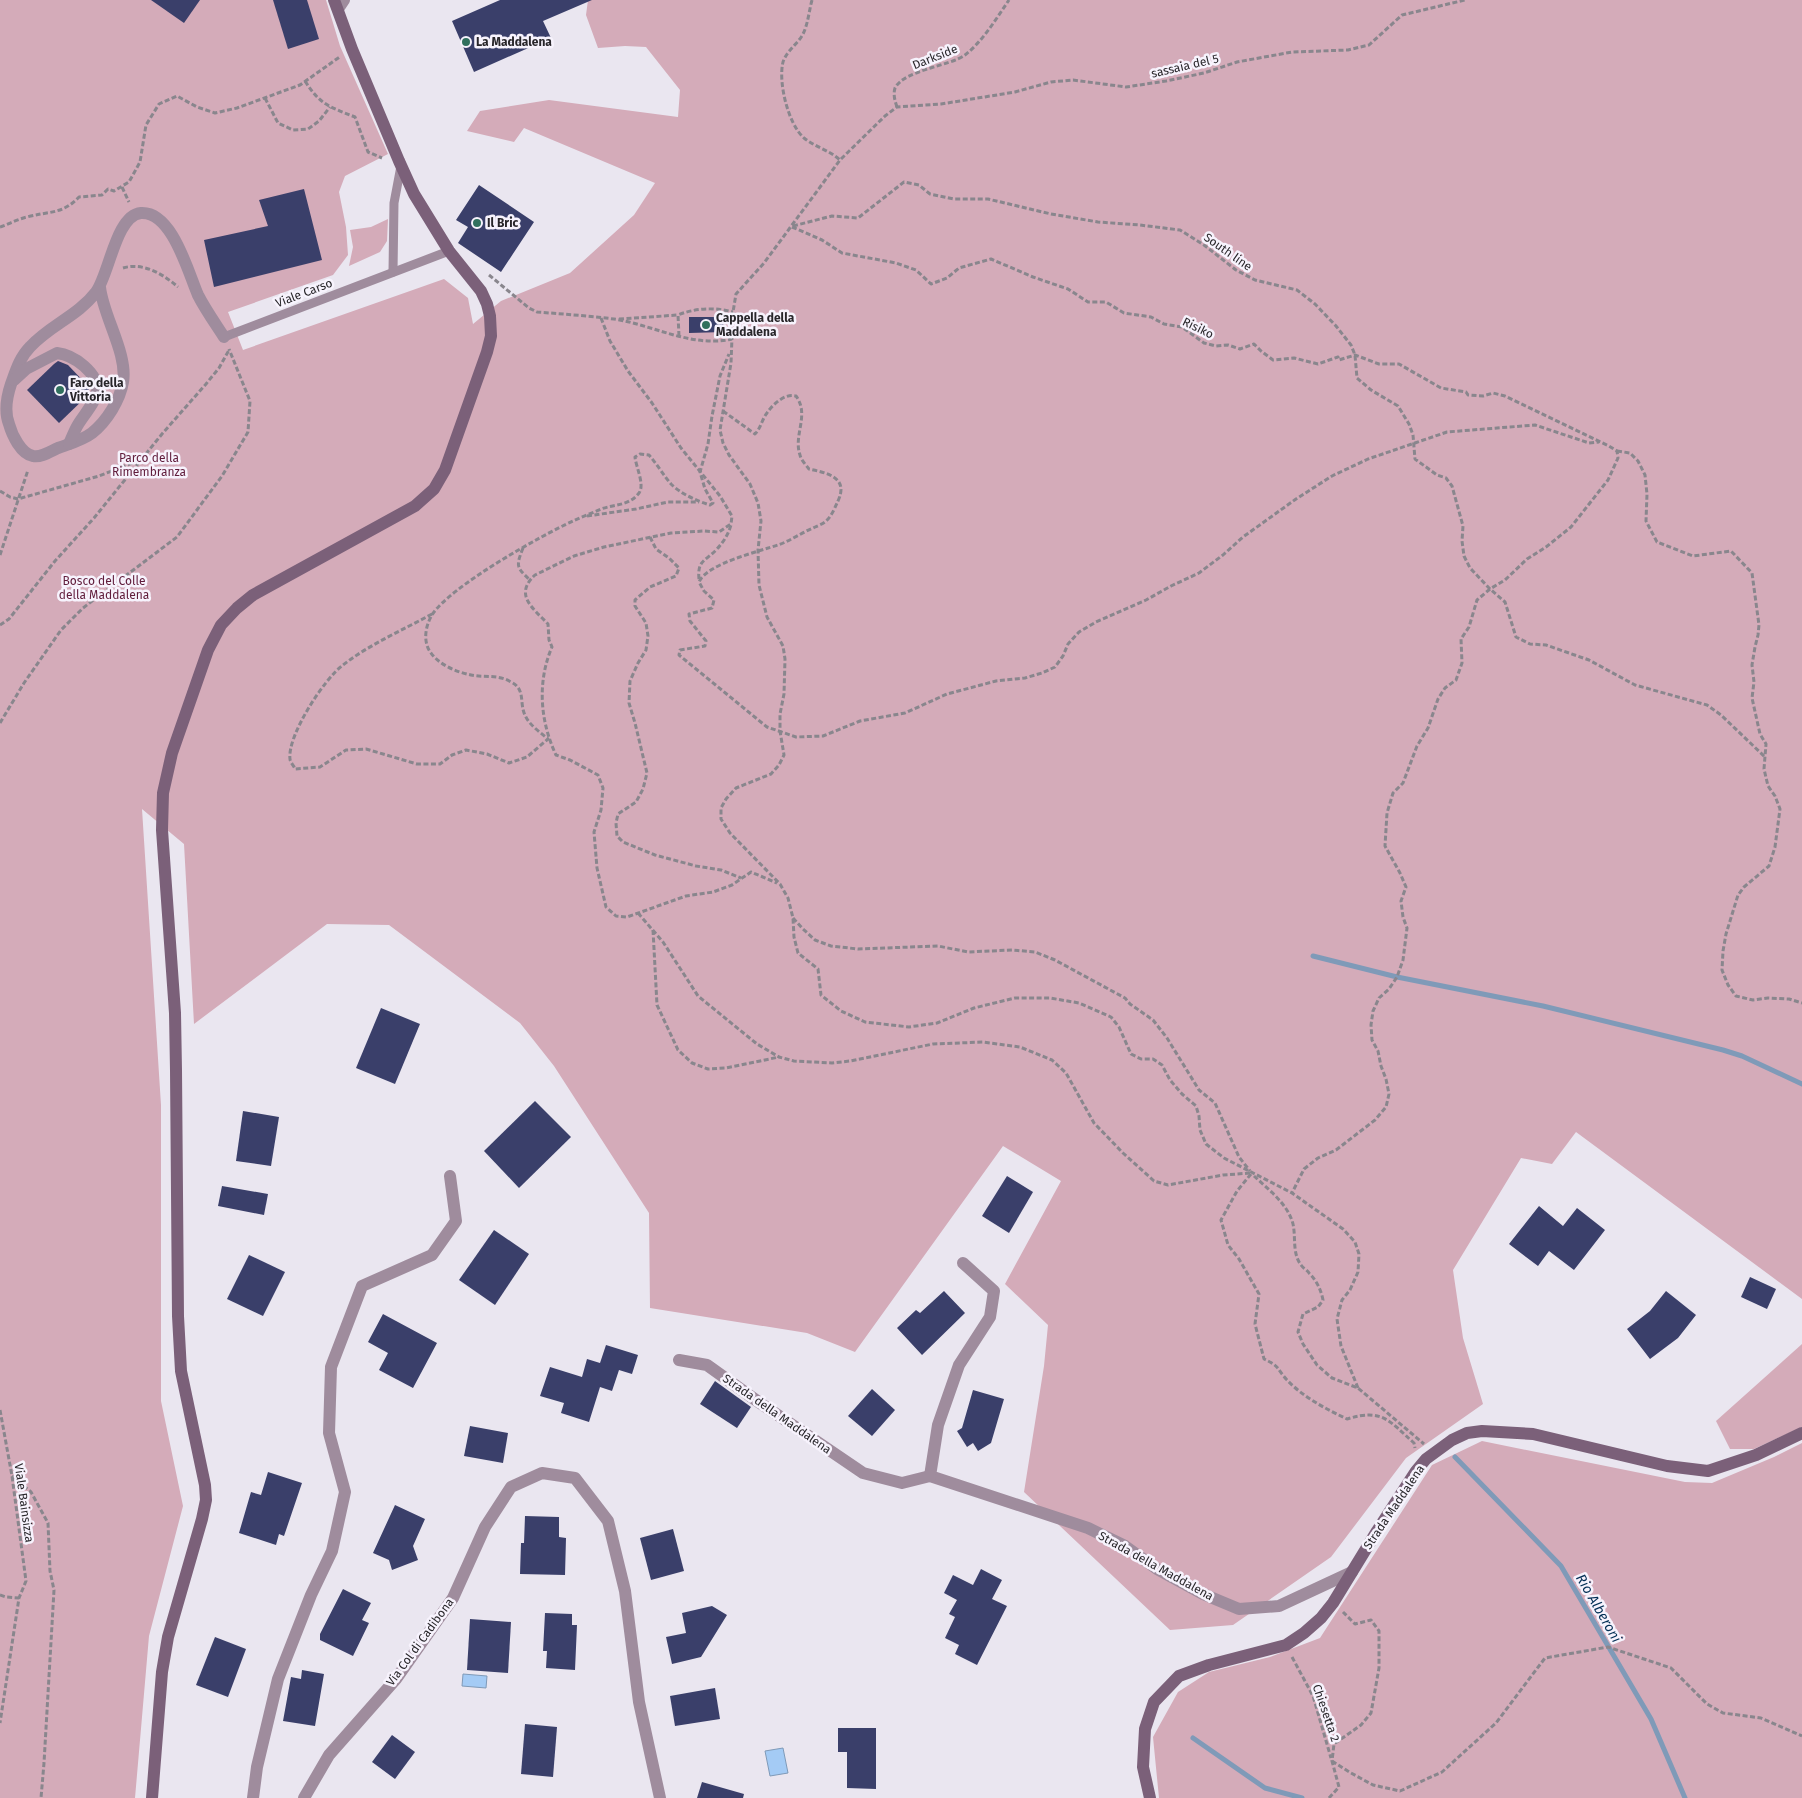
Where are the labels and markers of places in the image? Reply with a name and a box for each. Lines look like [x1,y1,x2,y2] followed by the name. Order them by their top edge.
[476,35,552,49] place label: La Maddalena
[460,36,472,48] marker: La Maddalena
[487,216,519,230] place label: Il Bric
[471,217,483,229] marker: Il Bric
[716,311,795,339] place label: Cappella della Maddalena
[700,319,712,331] marker: Cappella della Maddalena
[69,376,124,404] place label: Faro della Vittoria
[54,384,66,396] marker: Faro della Vittoria

